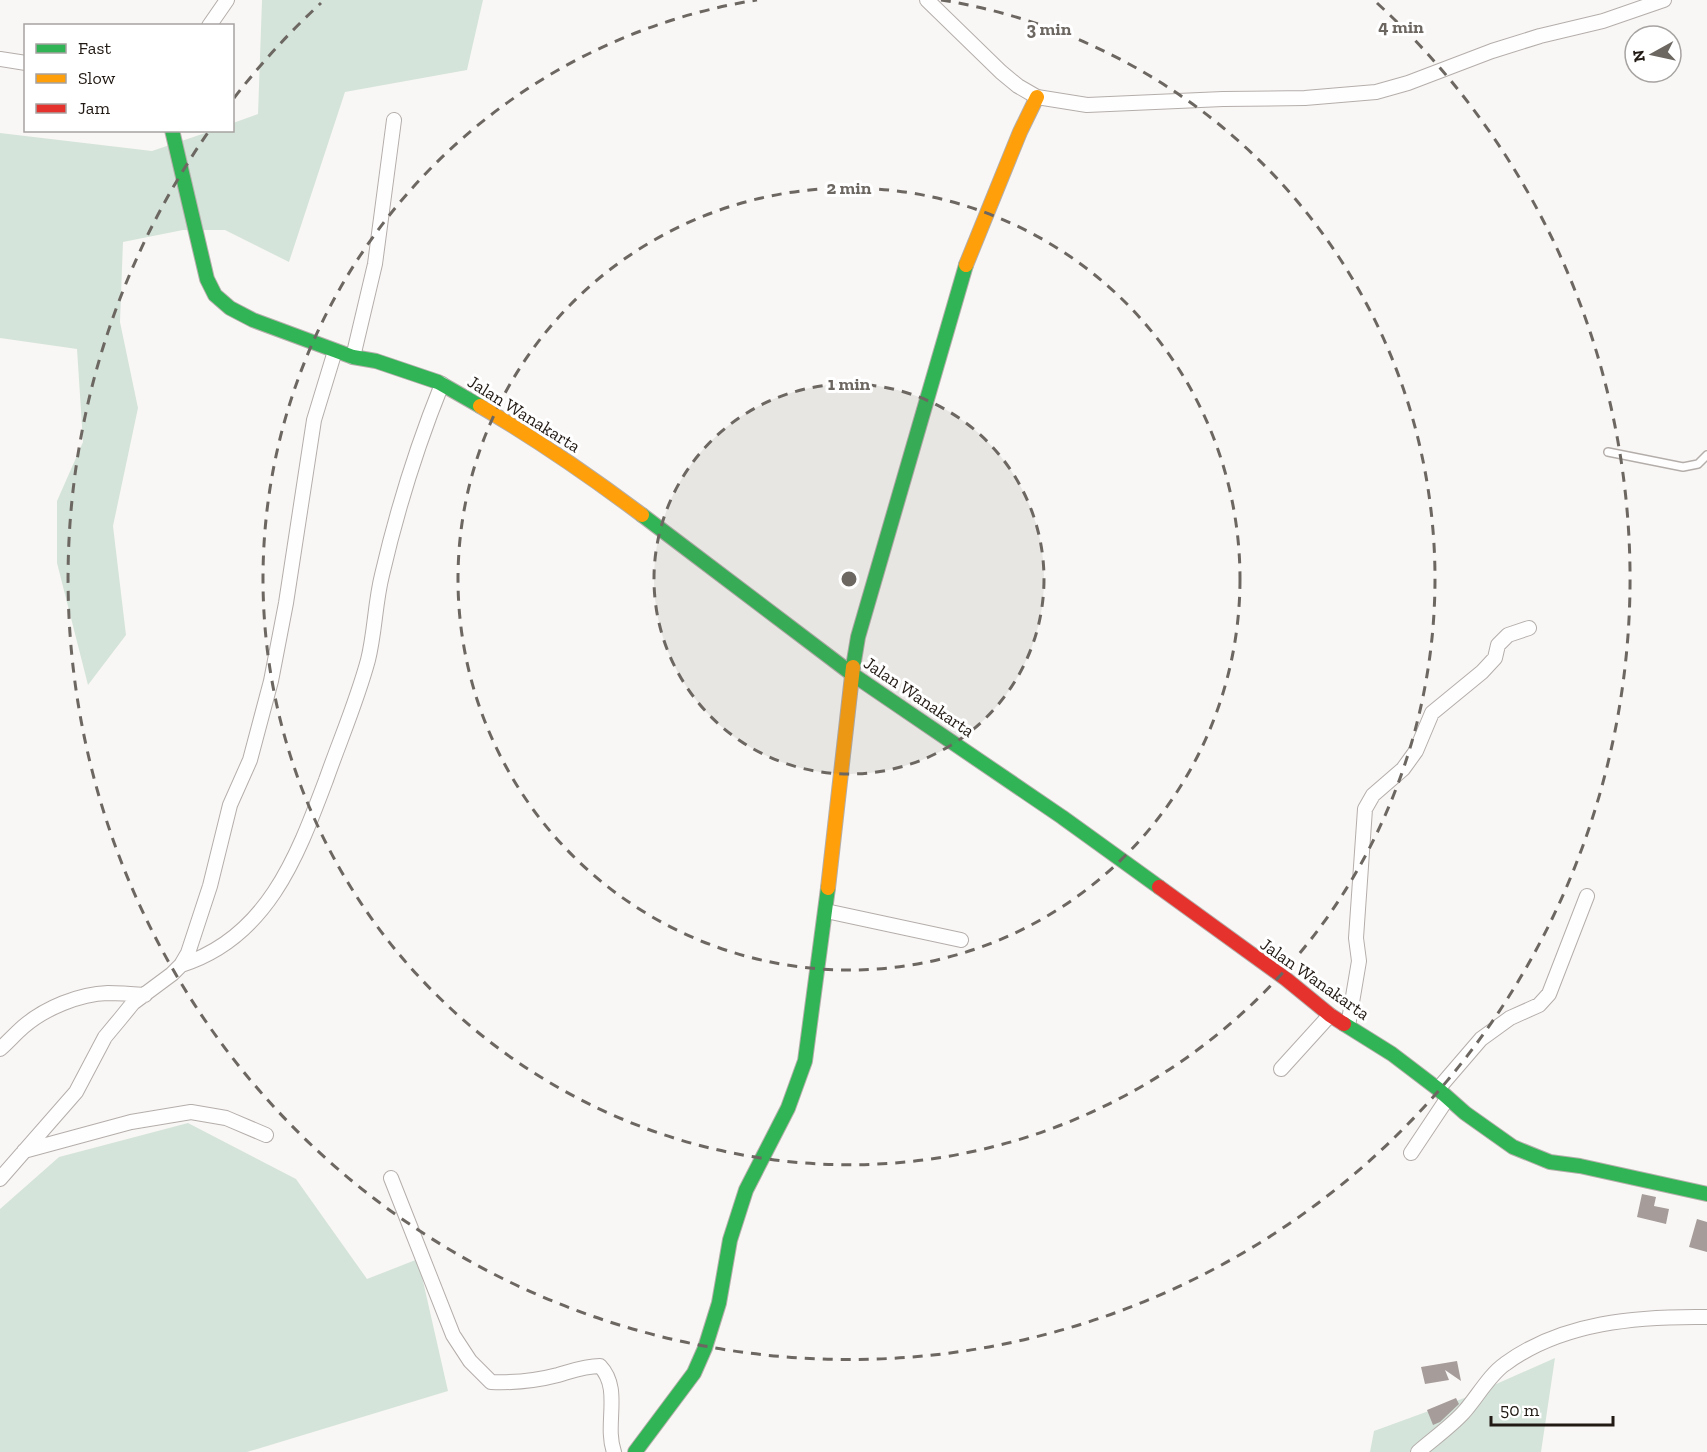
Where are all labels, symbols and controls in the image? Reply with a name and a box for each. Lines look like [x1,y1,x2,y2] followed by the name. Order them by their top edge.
[1378,16,1424,38] text: 4 min
[1027,18,1072,40] text: 3 min
[24,24,234,132] legend
[1623,24,1683,84] north arrow
[78,37,111,59] text: Fast
[1628,49,1649,63] text: N
[78,67,115,89] text: Slow
[78,97,110,119] text: Jam
[827,177,872,199] text: 2 min
[464,371,585,458] street label: Jalan Wanakarta
[828,373,871,395] text: 1 min
[839,569,859,589] centre of rings
[860,652,979,742] street label: Jalan Wanakarta
[1256,933,1374,1025] street label: Jalan Wanakarta
[1491,1389,1612,1427] scale bar
[1500,1399,1540,1421] text: 50 m

